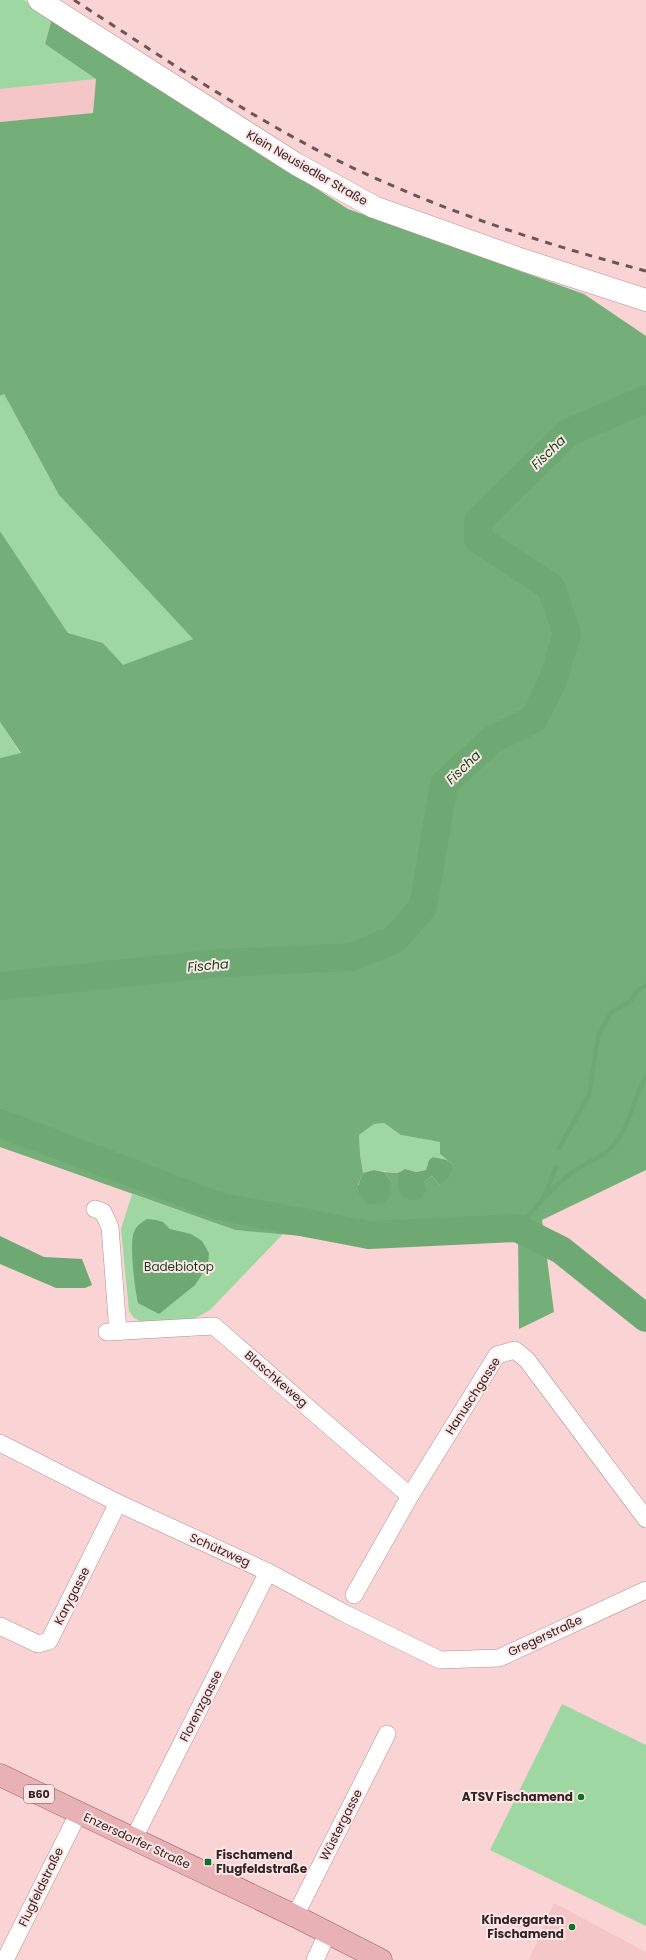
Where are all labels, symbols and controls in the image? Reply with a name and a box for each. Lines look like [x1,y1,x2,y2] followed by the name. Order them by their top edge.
[243,126,371,209] street label: Klein Neusiedler Straße
[527,431,570,474] water label: Fischa
[442,746,485,789] water label: Fischa
[187,954,230,977] water label: Fischa
[144,1258,214,1275] park label: Badebiotop
[241,1346,312,1411] street label: Blaschkeweg
[441,1354,504,1438] street label: Hanuschgasse
[187,1529,253,1571] street label: Schützweg
[50,1564,93,1628] street label: Karygasse
[505,1611,585,1660] street label: Gregerstraße
[175,1667,226,1744] street label: Florenzgasse
[24,1785,54,1803] road number: B60
[315,1786,366,1863] street label: Wüstergasse
[462,1788,573,1805] place label: ATSV Fischamend
[576,1792,586,1802] marker: ATSV Fischamend
[81,1808,194,1873] street label: Enzersdorfer Straße
[14,1844,67,1929] street label: Flugfeldstraße
[216,1846,308,1877] place label: Fischamend Flugfeldstraße
[203,1857,213,1867] marker: Fischamend Flugfeldstraße
[482,1911,564,1942] place label: Kindergarten Fischamend
[567,1922,577,1932] marker: Kindergarten Fischamend

